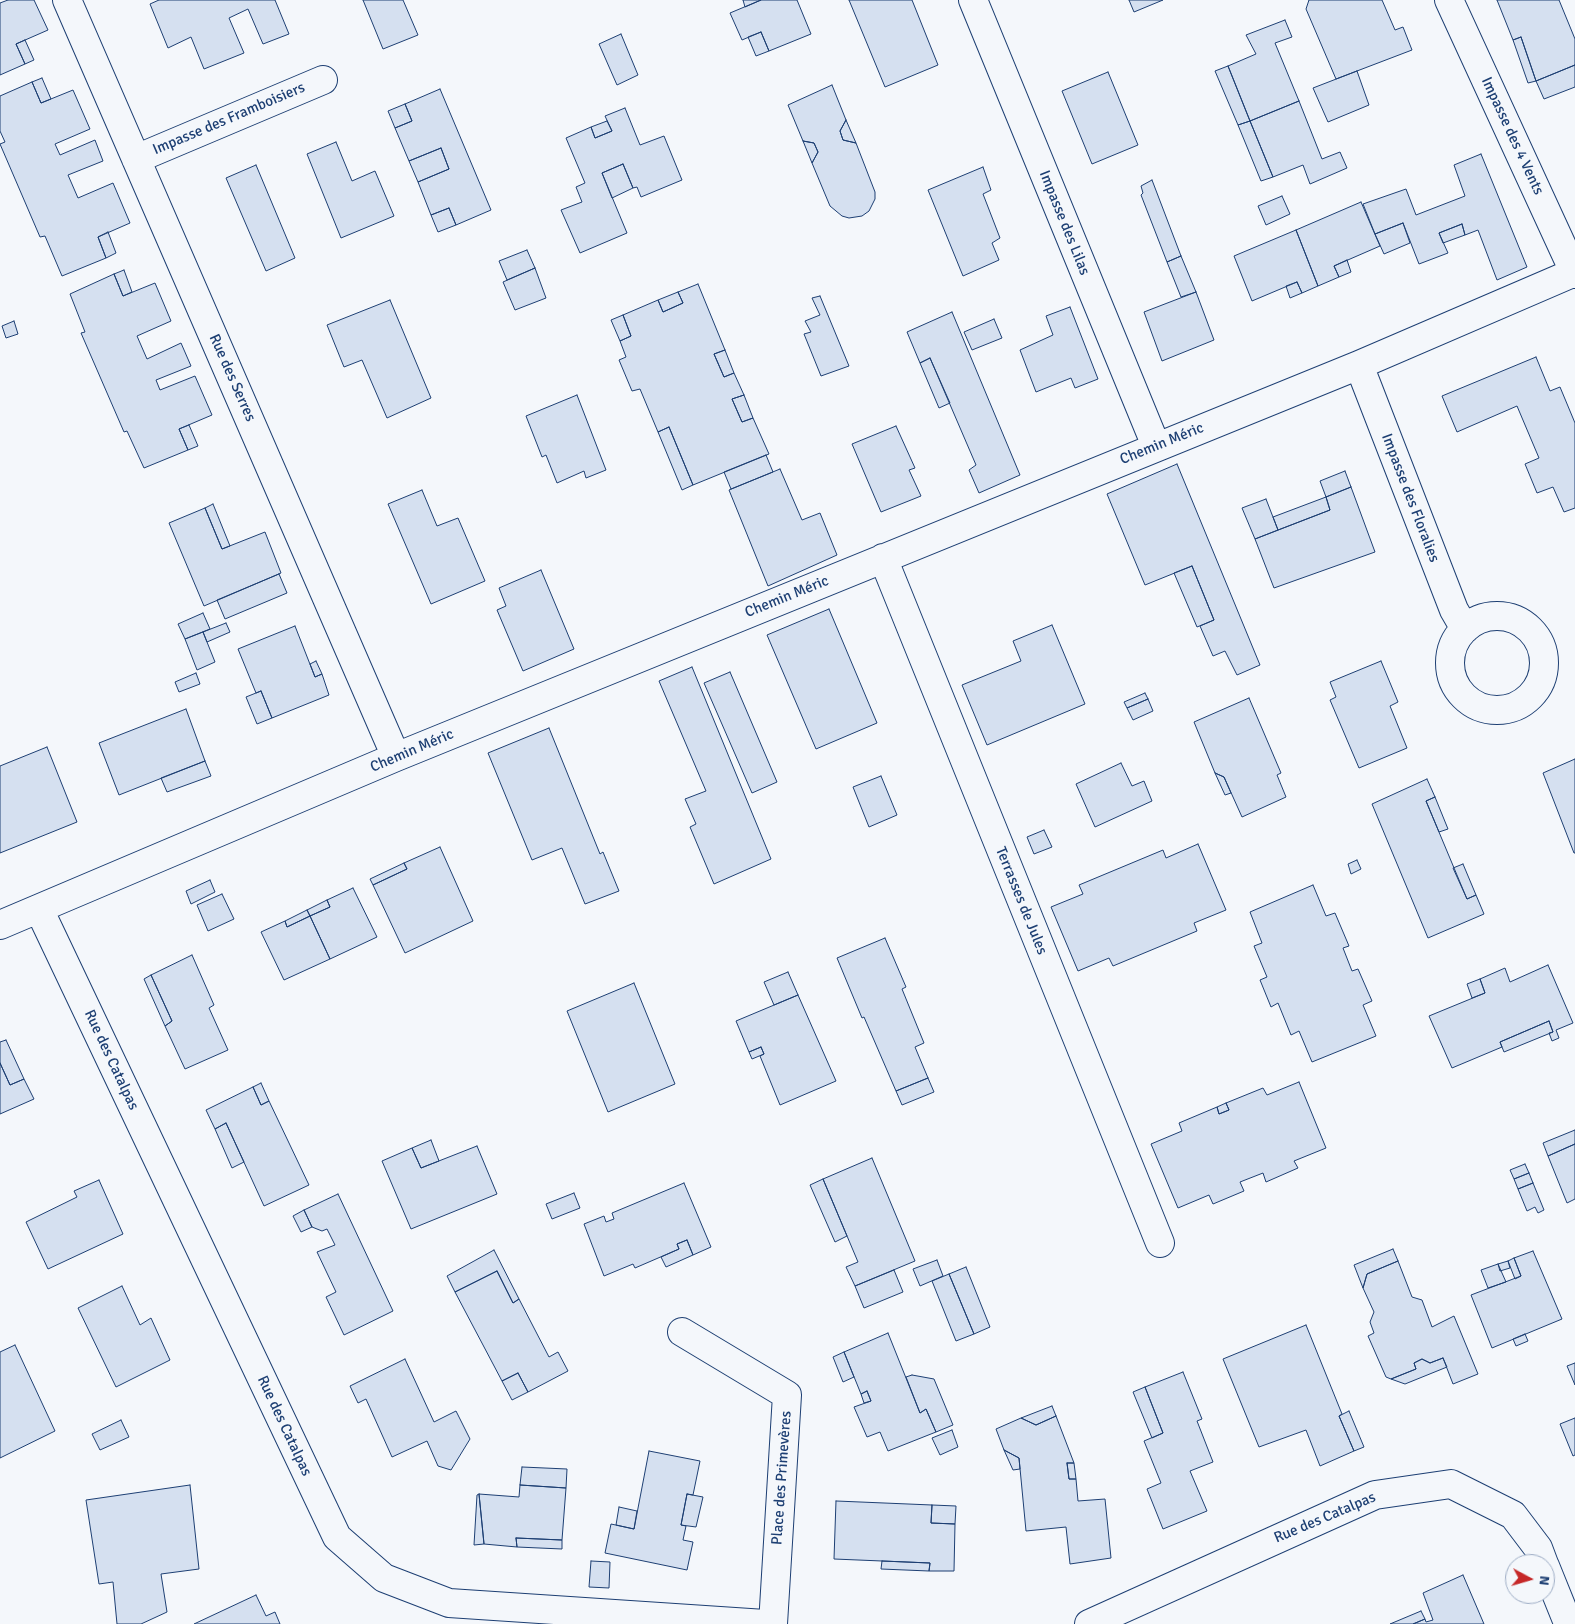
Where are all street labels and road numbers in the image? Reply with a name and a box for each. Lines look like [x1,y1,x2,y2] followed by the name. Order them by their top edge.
[1477,74,1547,198] street label: Impasse des 4 Vents
[150,79,308,159] street label: Impasse des Framboisiers
[1035,168,1093,278] street label: Impasse des Lilas
[205,332,259,424] street label: Rue des Serres
[1117,419,1207,469] street label: Chemin Méric
[1377,431,1443,565] street label: Impasse des Floralies
[742,572,832,622] street label: Chemin Méric
[368,725,456,777] street label: Chemin Méric
[991,844,1051,958] street label: Terrasses de Jules
[80,1007,142,1113] street label: Rue des Catalpas
[253,1373,315,1479] street label: Rue des Catalpas
[768,1410,796,1546] street label: Place des Primevères
[1271,1488,1379,1548] street label: Rue des Catalpas

